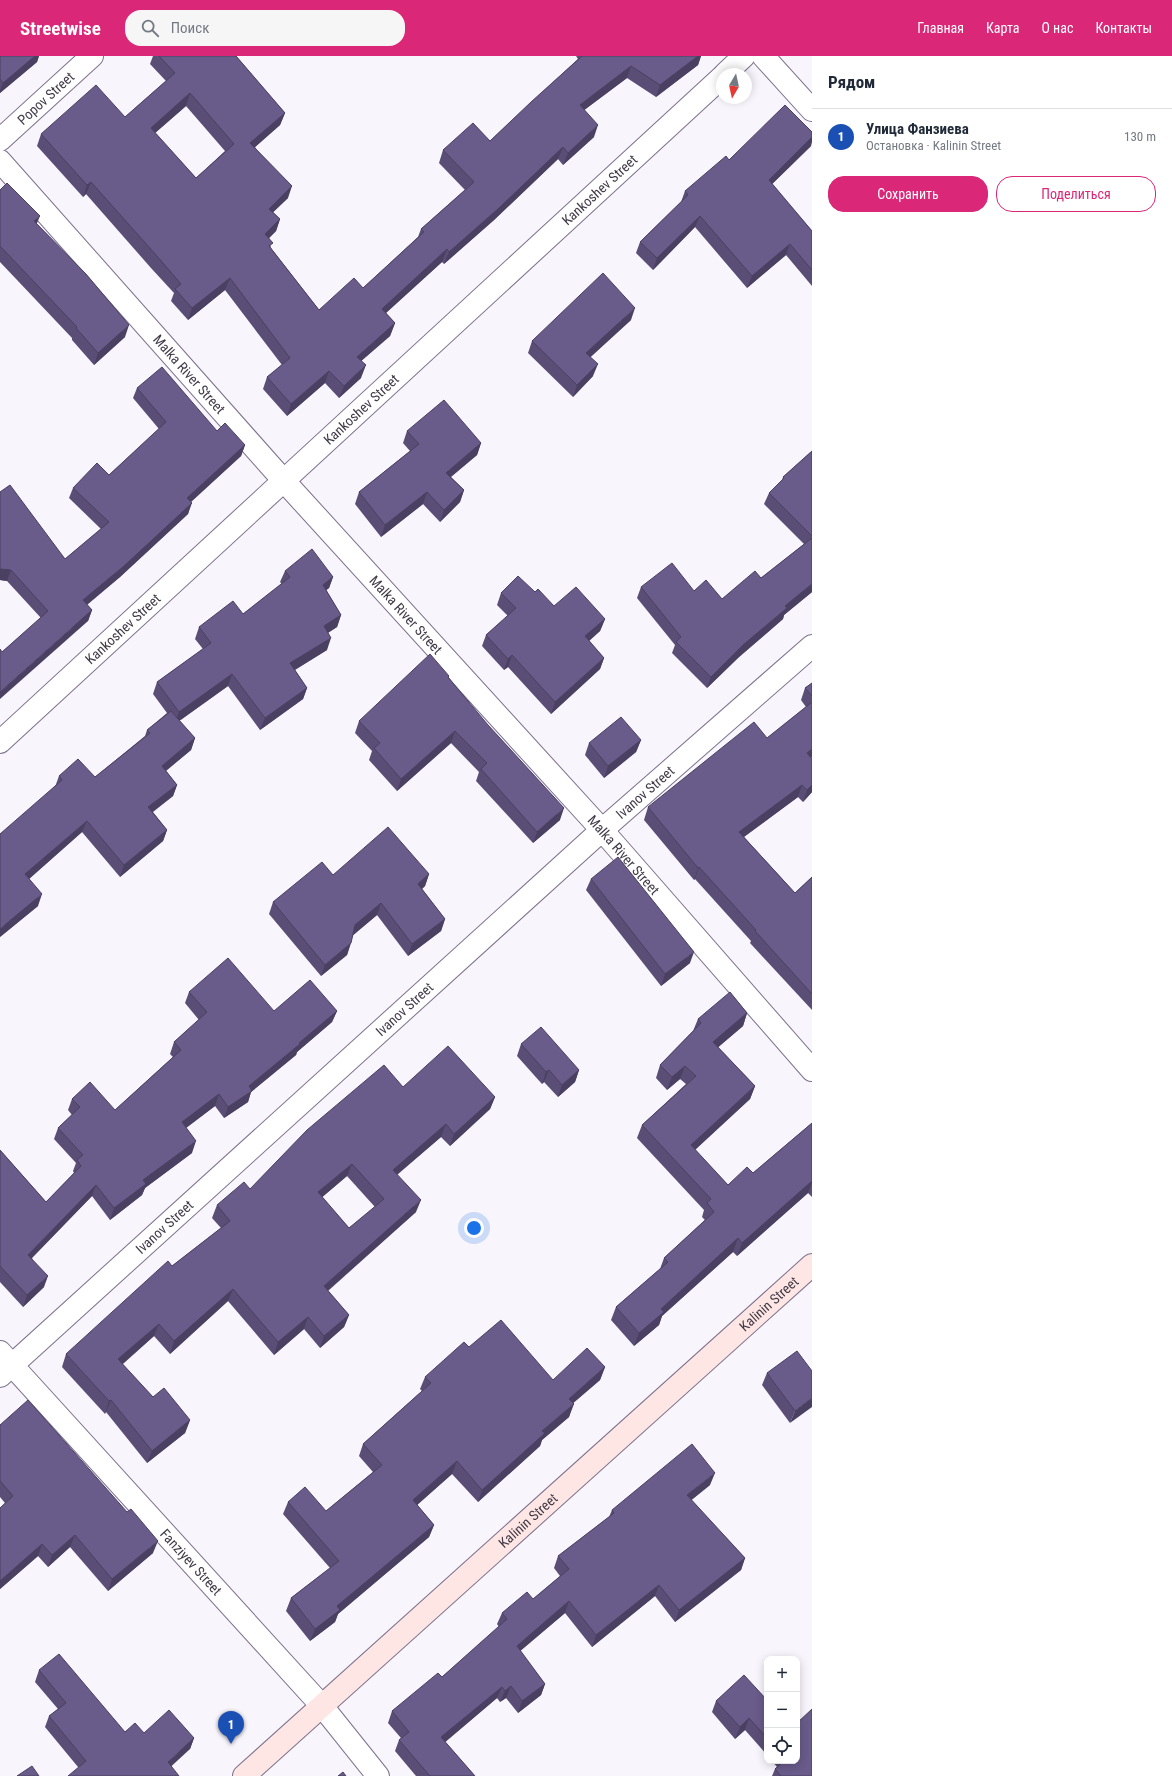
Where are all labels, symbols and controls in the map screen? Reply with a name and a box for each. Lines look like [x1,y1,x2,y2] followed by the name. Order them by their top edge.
[125,10,405,46] search box
[20,17,101,40] text: Streetwise
[139,17,161,39] icon: search
[171,19,209,37] text: Поиск
[917,20,964,36] text: Главная
[986,20,1019,36] text: Карта
[1041,20,1073,36] text: О нас
[1095,20,1152,36] text: Контакты
[14,68,77,128] street label: Popov Street
[716,68,752,104] north arrow
[828,72,875,92] text: Рядом
[866,120,969,138] text: Улица Фанзиева
[838,129,844,144] text: 1
[1124,129,1156,144] text: 130 m
[866,138,1001,153] text: Остановка · Kalinin Street
[559,151,640,228] street label: Kankoshev Street
[828,176,988,212] button: Сохранить
[996,176,1156,212] button: Поделиться
[150,331,228,417] street label: Malka River Street
[320,371,402,448] street label: Kankoshev Street
[366,572,446,657] street label: Malka River Street
[82,590,164,667] street label: Kankoshev Street
[613,763,677,822] street label: Ivanov Street
[585,812,663,898] street label: Malka River Street
[372,979,436,1039] street label: Ivanov Street
[132,1197,196,1257] street label: Ivanov Street
[464,1218,484,1238] your location
[736,1273,802,1334] street label: Kalinin Street
[495,1490,561,1551] street label: Kalinin Street
[157,1526,225,1598] street label: Fanziyev Street
[764,1656,800,1764] map controls
[764,1656,800,1692] button: +
[764,1692,800,1728] button: −
[218,1711,244,1744] pin: 1
[764,1728,800,1764] button: locate

